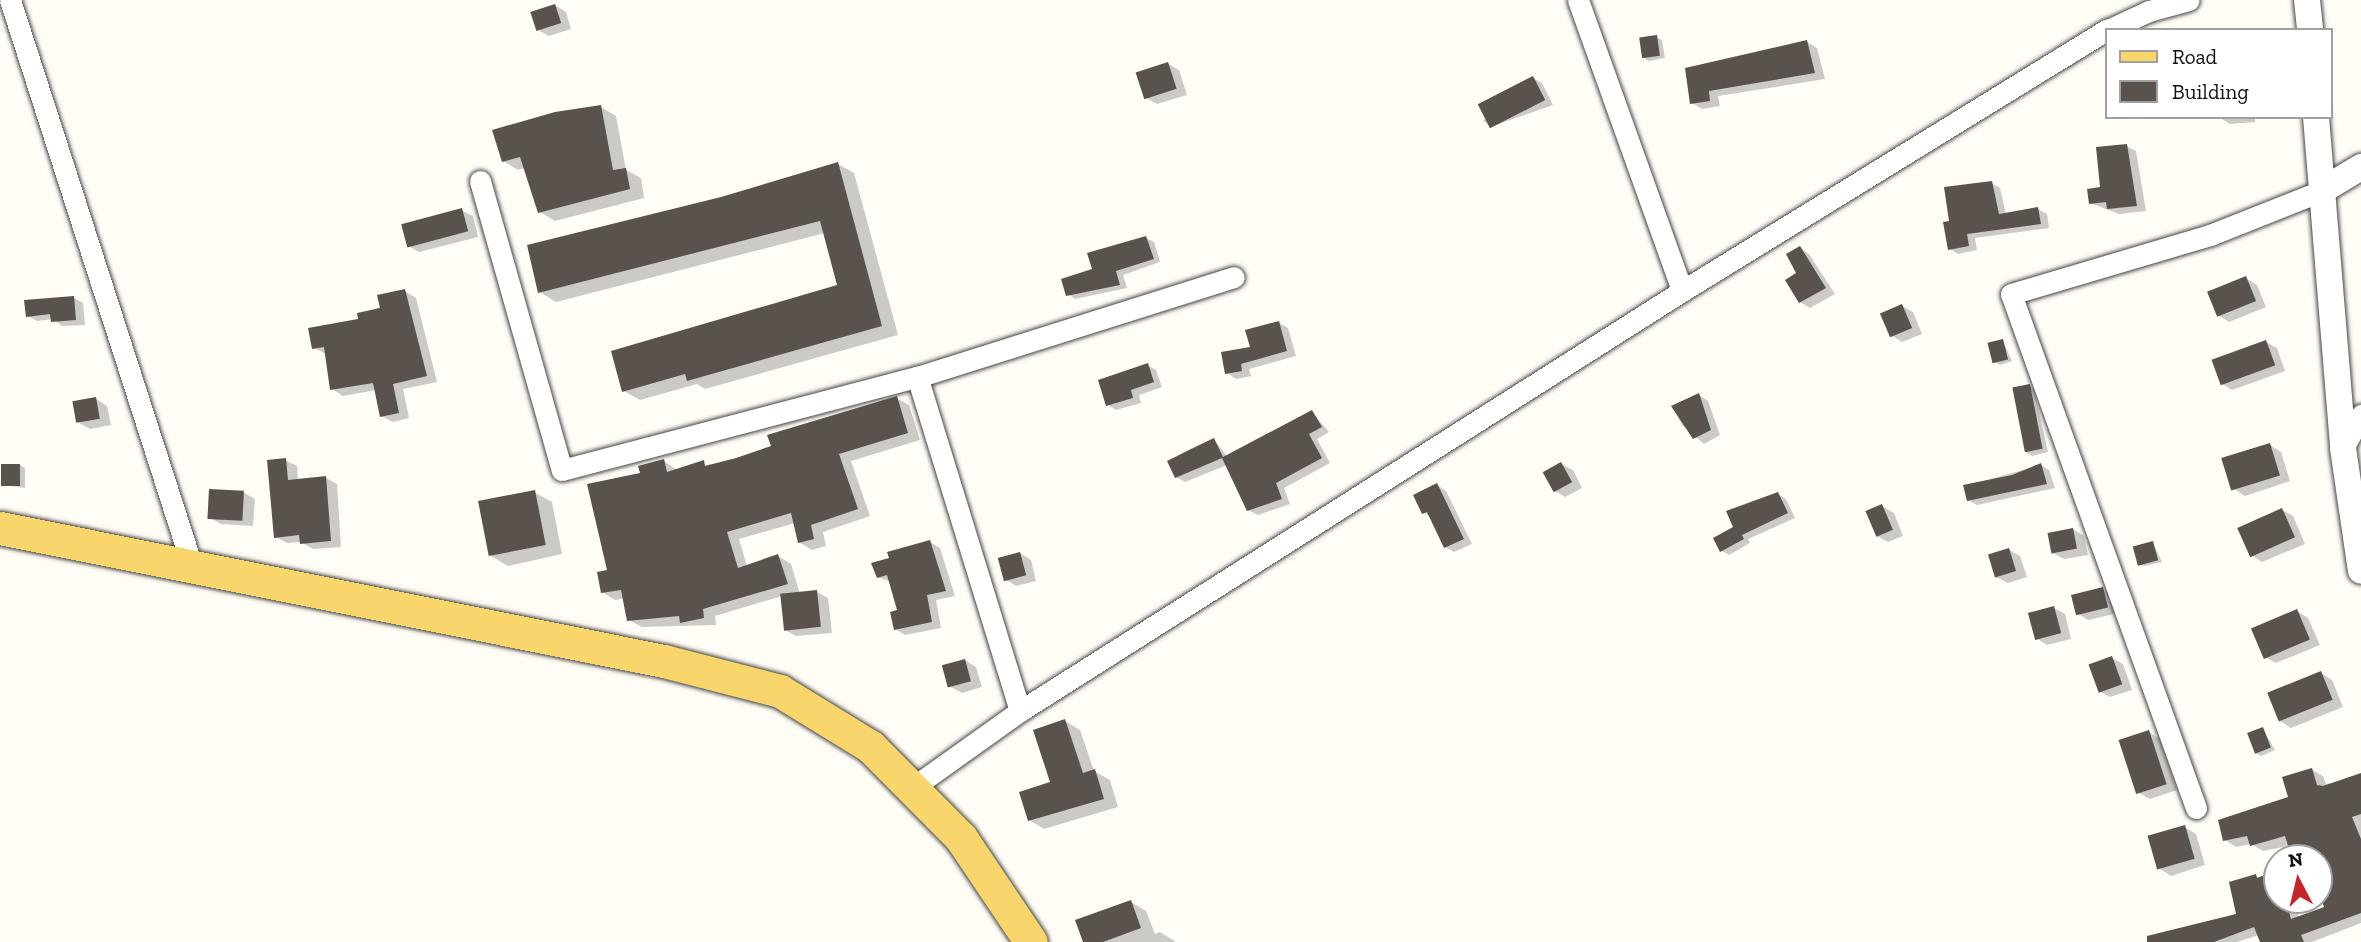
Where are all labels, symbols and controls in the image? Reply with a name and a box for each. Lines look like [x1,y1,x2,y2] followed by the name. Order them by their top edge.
[2106,28,2333,119] legend
[2172,44,2217,69] text: Road
[2172,79,2249,104] text: Building
[2263,844,2333,914] north arrow
[2287,847,2304,872] text: N

